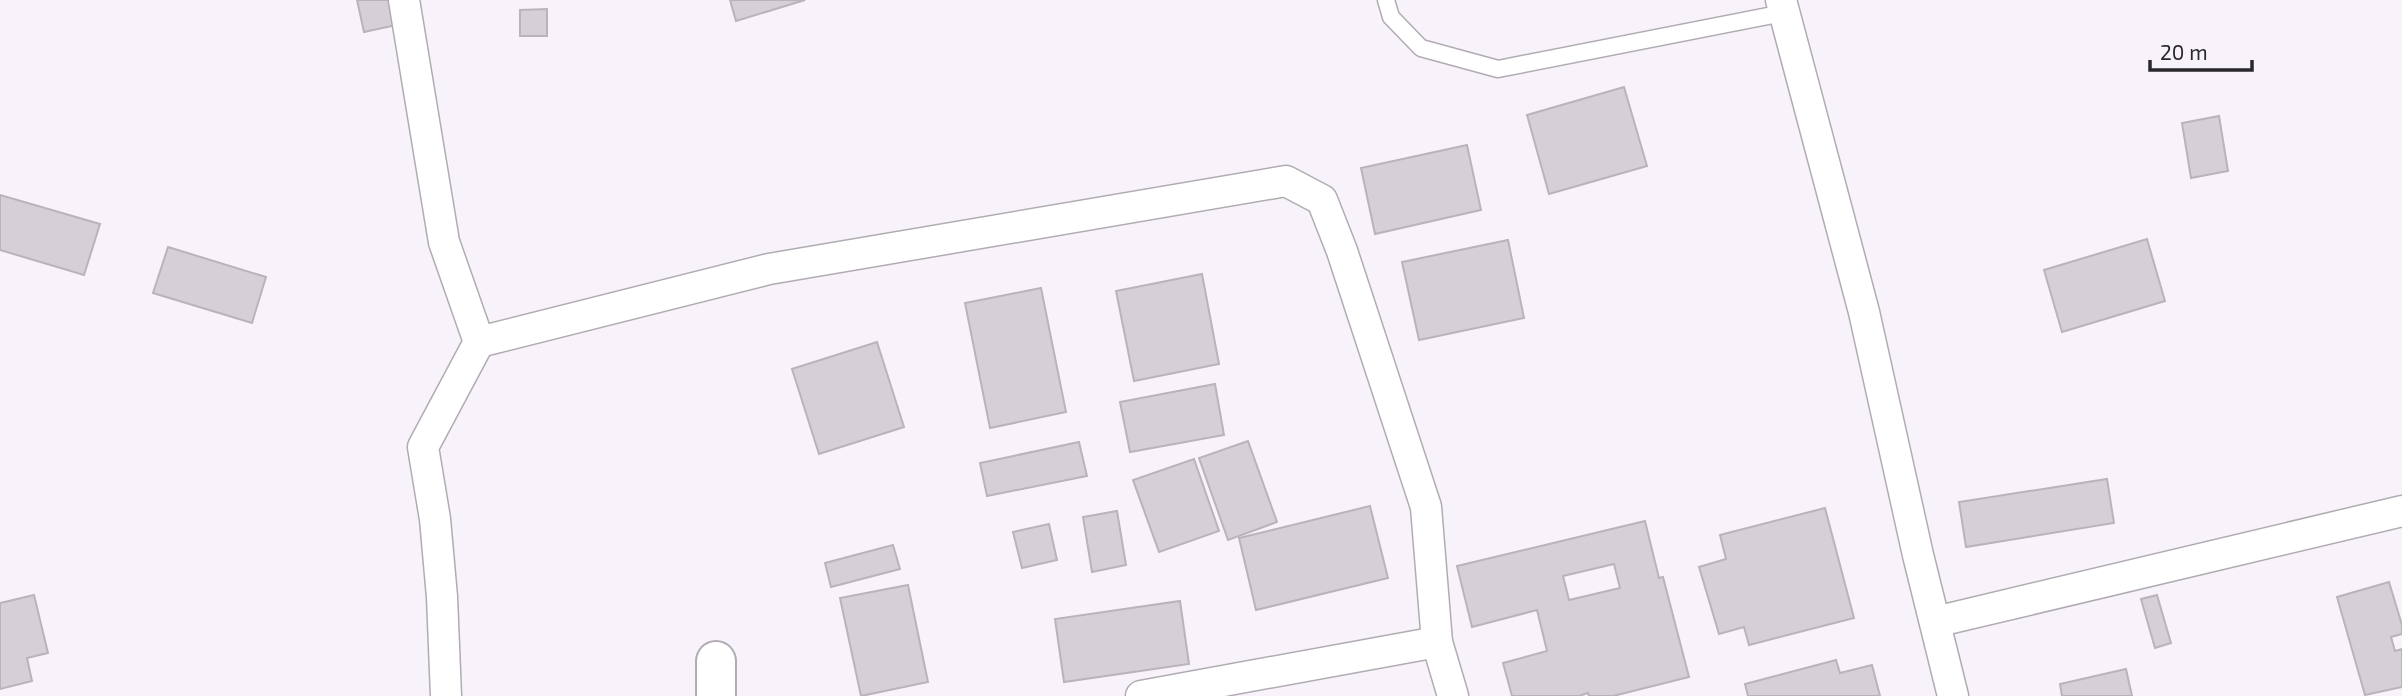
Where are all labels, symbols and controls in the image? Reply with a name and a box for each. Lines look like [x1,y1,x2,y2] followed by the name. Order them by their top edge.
[2150,28,2252,72] scale bar
[2160,39,2208,64] text: 20 m

